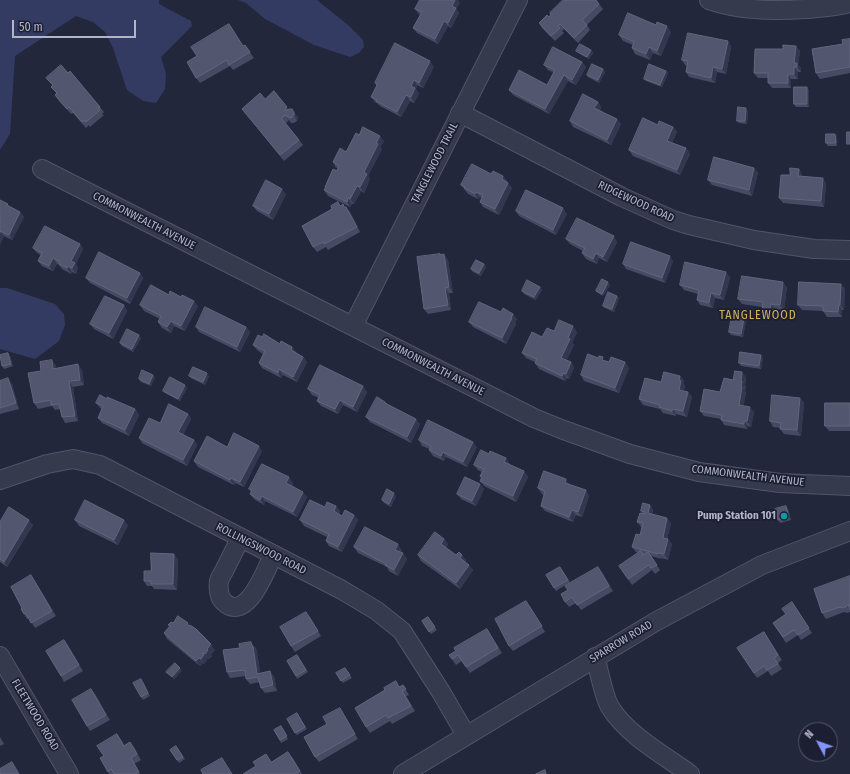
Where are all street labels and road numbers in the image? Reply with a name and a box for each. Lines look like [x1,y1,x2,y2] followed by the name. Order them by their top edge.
[409,120,461,206] street label: TANGLEWOOD TRAIL
[596,179,676,225] street label: RIDGEWOOD ROAD
[90,189,198,253] street label: COMMONWEALTH AVENUE
[379,335,487,399] street label: COMMONWEALTH AVENUE
[691,463,805,489] street label: COMMONWEALTH AVENUE
[214,520,308,578] street label: ROLLINGSWOOD ROAD
[587,618,655,666] street label: SPARROW ROAD
[8,677,62,753] street label: FLEETWOOD ROAD

